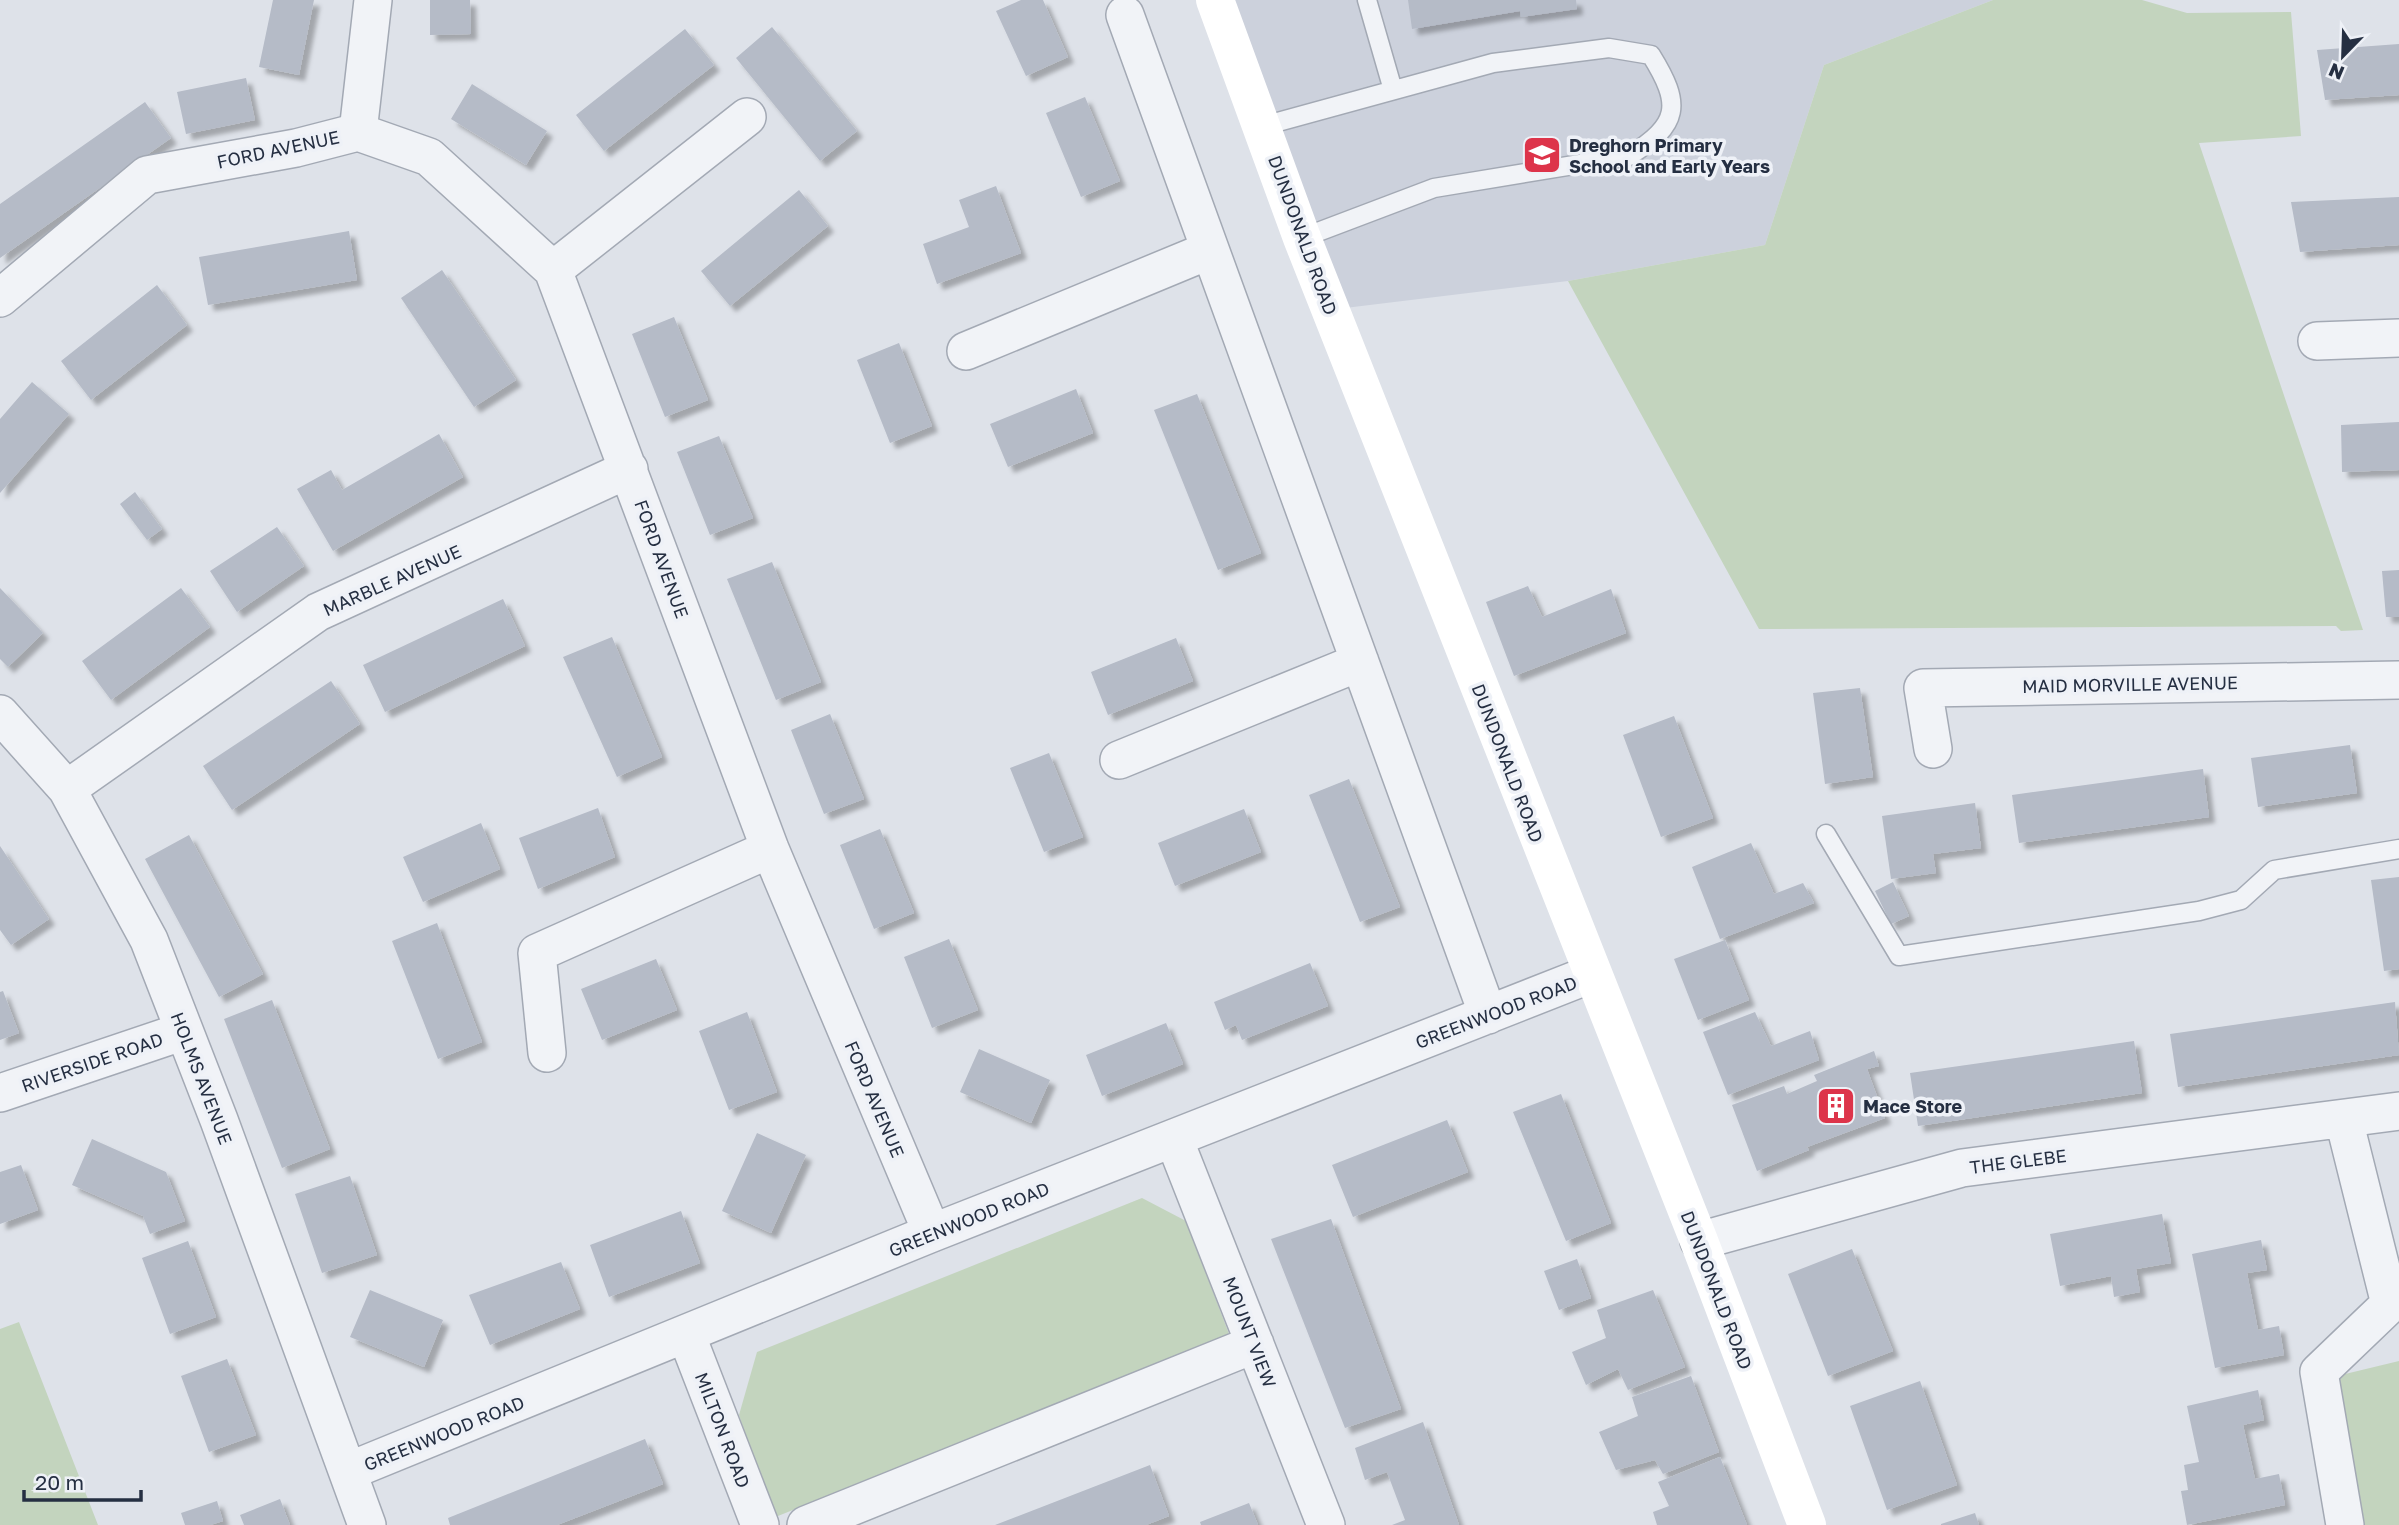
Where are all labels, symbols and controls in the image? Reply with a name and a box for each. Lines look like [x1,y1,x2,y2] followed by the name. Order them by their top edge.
[2308,21,2378,91] north arrow
[2325,59,2347,86] text: N
[215,125,341,173] street label: FORD AVENUE
[1521,134,1563,176] school or university icon: Dreghorn Primary School and Early Years
[1569,134,1770,177] place label: Dreghorn Primary School and Early Years
[1264,152,1342,318] street label: DUNDONALD ROAD
[630,497,694,621] street label: FORD AVENUE
[320,540,464,620] street label: MARBLE AVENUE
[2022,671,2238,697] street label: MAID MORVILLE AVENUE
[1468,680,1548,846] street label: DUNDONALD ROAD
[1412,971,1580,1053] street label: GREENWOOD ROAD
[167,1009,237,1147] street label: HOLMS AVENUE
[18,1027,166,1097] street label: RIVERSIDE ROAD
[841,1037,909,1161] street label: FORD AVENUE
[1815,1085,1857,1127] building icon: Mace Store
[1863,1095,1963,1117] place label: Mace Store
[1968,1144,2068,1178] street label: THE GLEBE
[885,1177,1053,1261] street label: GREENWOOD ROAD
[1677,1207,1757,1373] street label: DUNDONALD ROAD
[1219,1273,1281,1391] street label: MOUNT VIEW
[691,1369,755,1491] street label: MILTON ROAD
[360,1391,528,1475] street label: GREENWOOD ROAD
[24,1458,142,1502] scale bar
[35,1469,84,1495] text: 20 m

